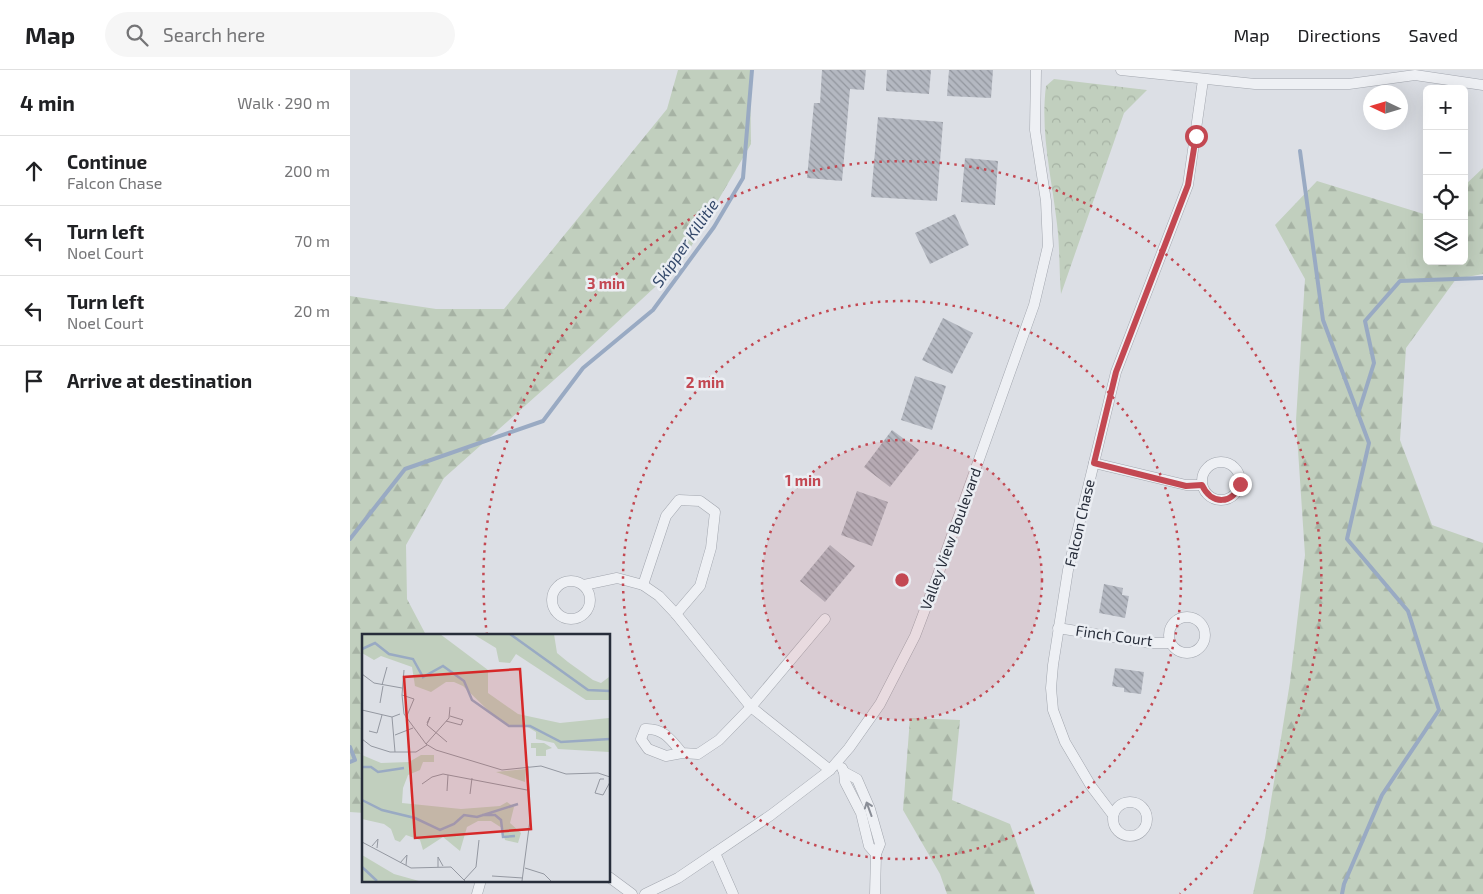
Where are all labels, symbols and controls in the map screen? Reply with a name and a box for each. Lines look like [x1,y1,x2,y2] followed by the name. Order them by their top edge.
[105,12,455,57] search box
[25,20,75,49] text: Map
[123,21,151,49] icon: search
[163,23,265,46] text: Search here
[1233,24,1270,46] text: Map
[1298,24,1381,46] text: Directions
[1409,24,1458,46] text: Saved
[1363,85,1408,130] north arrow
[1423,85,1468,265] map controls
[1423,85,1468,130] button: +
[20,90,75,115] text: 4 min
[237,93,330,112] text: Walk · 290 m
[1185,125,1208,148] route start
[1423,130,1468,175] button: −
[67,150,147,173] text: Continue
[20,157,48,185] icon: ahead
[284,161,330,180] text: 200 m
[67,173,162,192] text: Falcon Chase
[1423,175,1468,220] button: locate
[647,195,722,290] water label: Skipper Killitie
[67,220,144,243] text: Turn left
[1423,220,1468,265] button: layers
[20,227,48,255] icon: left
[295,231,330,250] text: 70 m
[67,243,144,262] text: Noel Court
[587,274,625,292] text: 3 min
[67,290,144,313] text: Turn left
[20,297,48,325] icon: left
[294,301,330,320] text: 20 m
[67,313,144,332] text: Noel Court
[20,367,48,395] icon: arrive
[67,369,252,392] text: Arrive at destination
[686,373,724,391] text: 2 min
[916,465,984,612] street label: Valley View Boulevard
[785,471,821,489] text: 1 min
[1229,473,1252,496] route end
[1060,477,1098,568] street label: Falcon Chase
[893,571,911,589] centre of rings
[1075,621,1154,649] street label: Finch Court
[362,634,610,882] inset map
[864,802,873,817] one-way arrow

